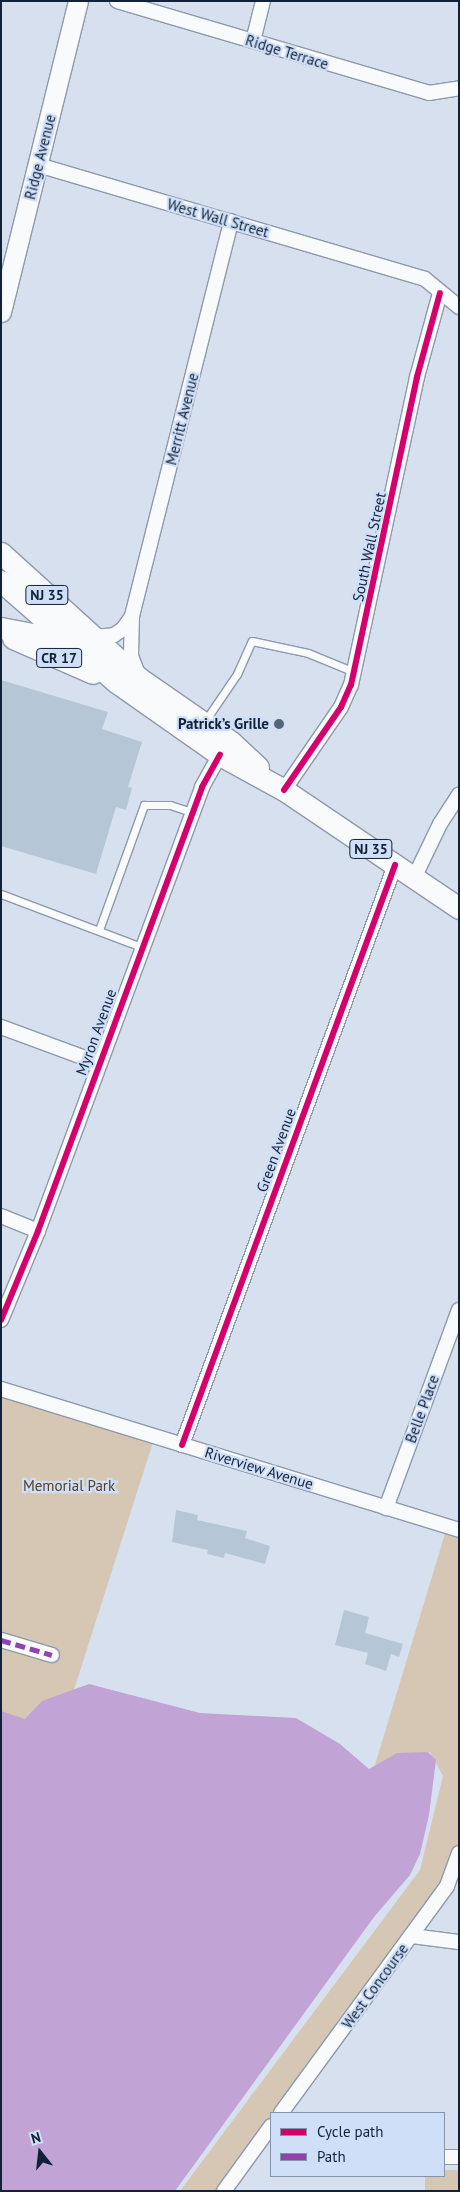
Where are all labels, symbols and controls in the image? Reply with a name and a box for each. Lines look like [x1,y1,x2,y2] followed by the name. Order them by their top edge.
[243,31,331,73] street label: Ridge Terrace
[21,112,59,202] street label: Ridge Avenue
[165,195,271,241] street label: West Wall Street
[162,371,202,467] street label: Merritt Avenue
[349,490,389,604] street label: South Wall Street
[24,584,70,606] road number: NJ 35
[35,646,83,670] road number: CR 17
[178,715,269,733] place label: Patrick’s Grille
[273,718,285,730] marker: Patrick’s Grille
[348,838,394,861] road number: NJ 35
[72,986,120,1078] street label: Myron Avenue
[252,1105,300,1195] street label: Green Avenue
[401,1373,443,1445] street label: Belle Place
[202,1443,316,1493] street label: Riverview Avenue
[23,1477,115,1495] park label: Memorial Park
[338,1940,412,2032] street label: West Concourse
[270,2112,445,2177] legend
[317,2122,383,2141] text: Cycle path
[15,2127,65,2177] north arrow
[29,2128,43,2148] text: N
[317,2147,346,2166] text: Path

